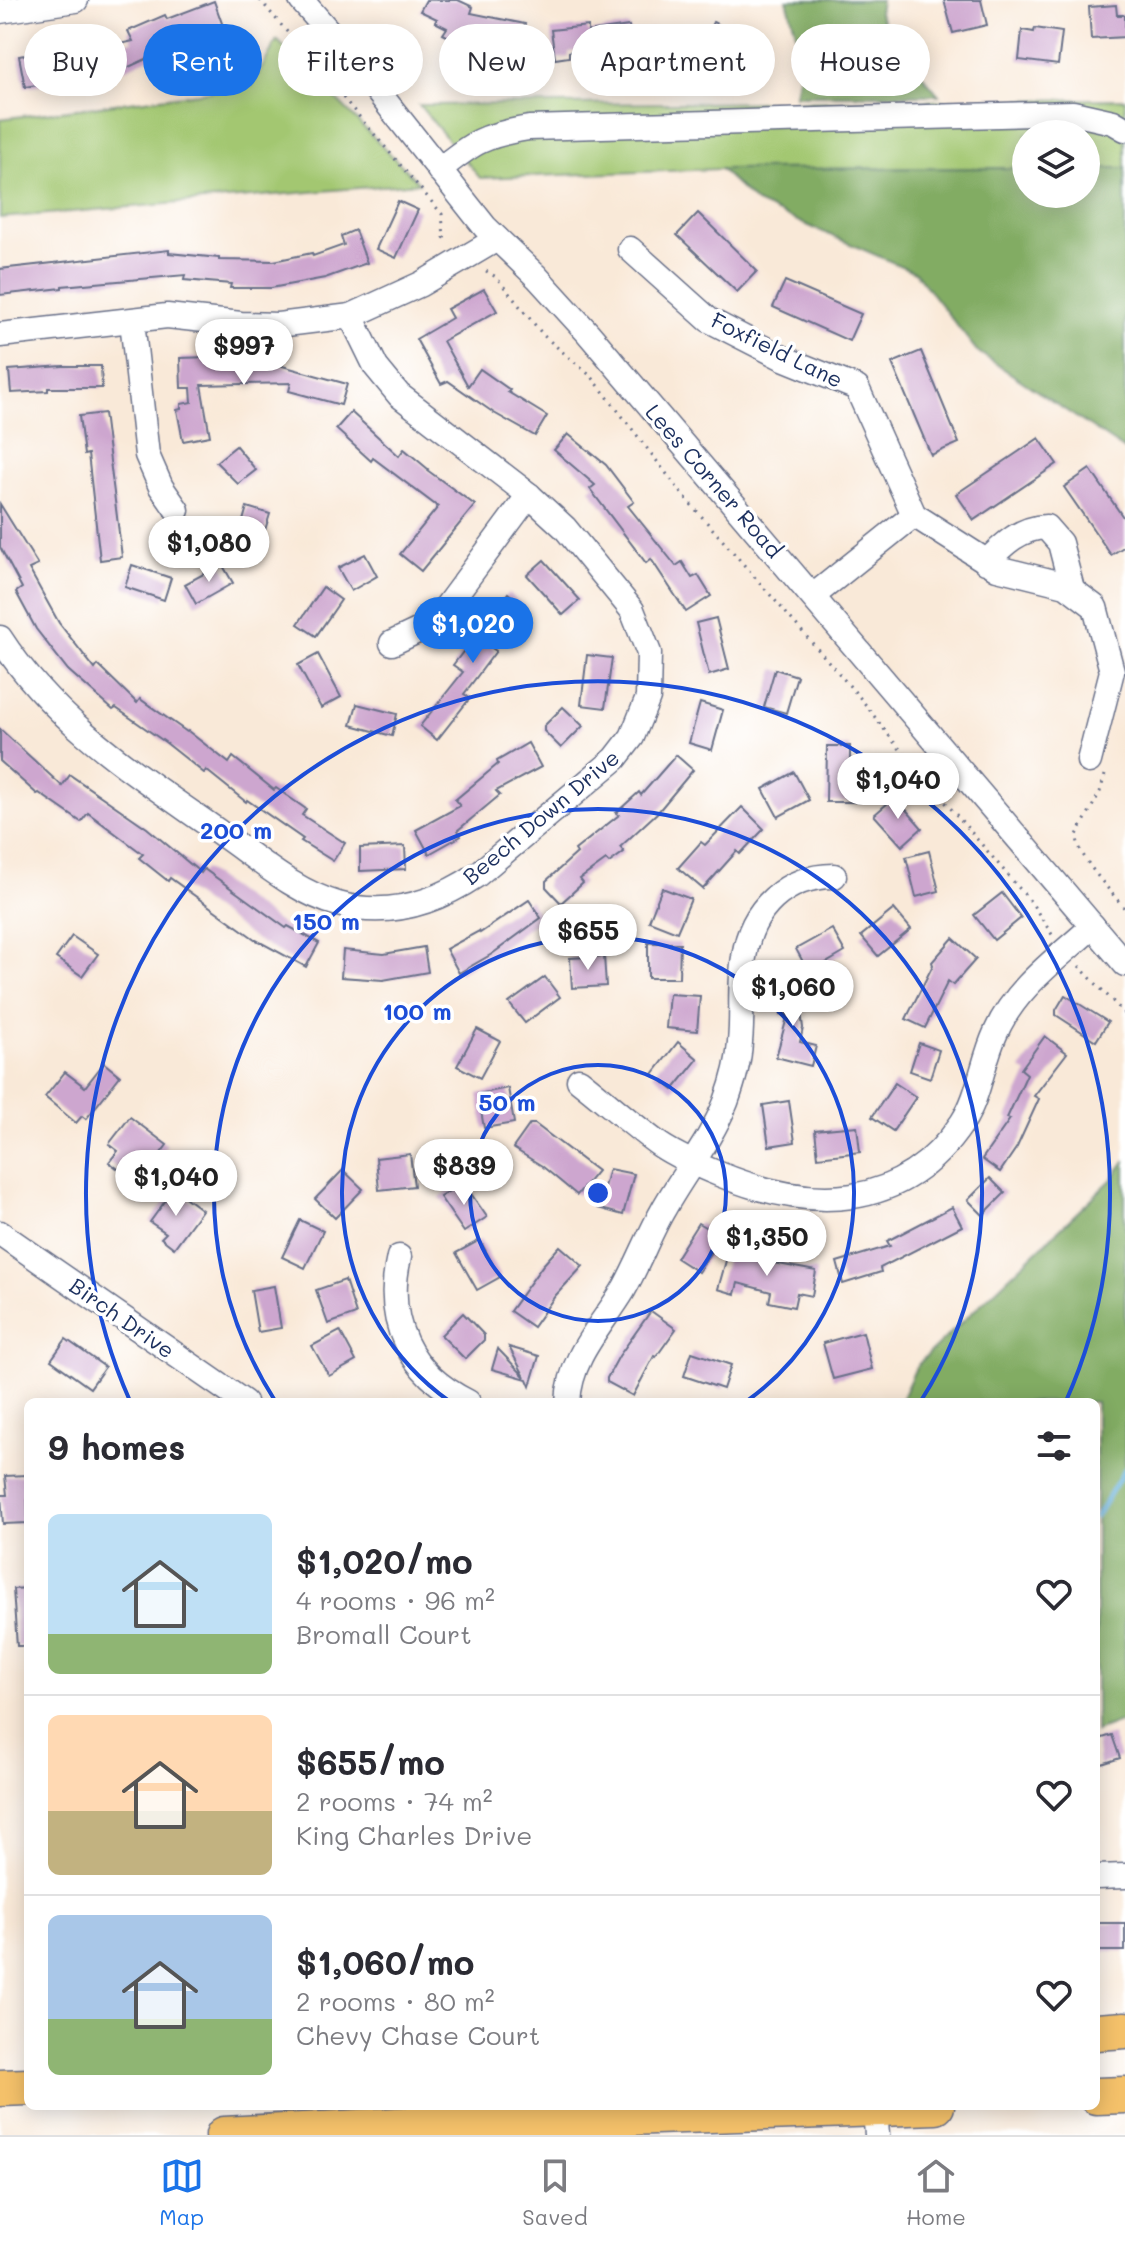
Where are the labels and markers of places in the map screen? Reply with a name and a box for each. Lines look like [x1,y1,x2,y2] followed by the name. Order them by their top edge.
[197,319,291,387] pin: $997
[144,516,274,584] pin: $1,080
[408,597,538,665] pin: $1,020
[833,753,963,821] pin: $1,040
[541,904,635,972] pin: $655
[728,960,858,1028] pin: $1,060
[417,1139,511,1207] pin: $839
[111,1150,241,1218] pin: $1,040
[584,1179,612,1207] centre of rings
[702,1210,832,1278] pin: $1,350

